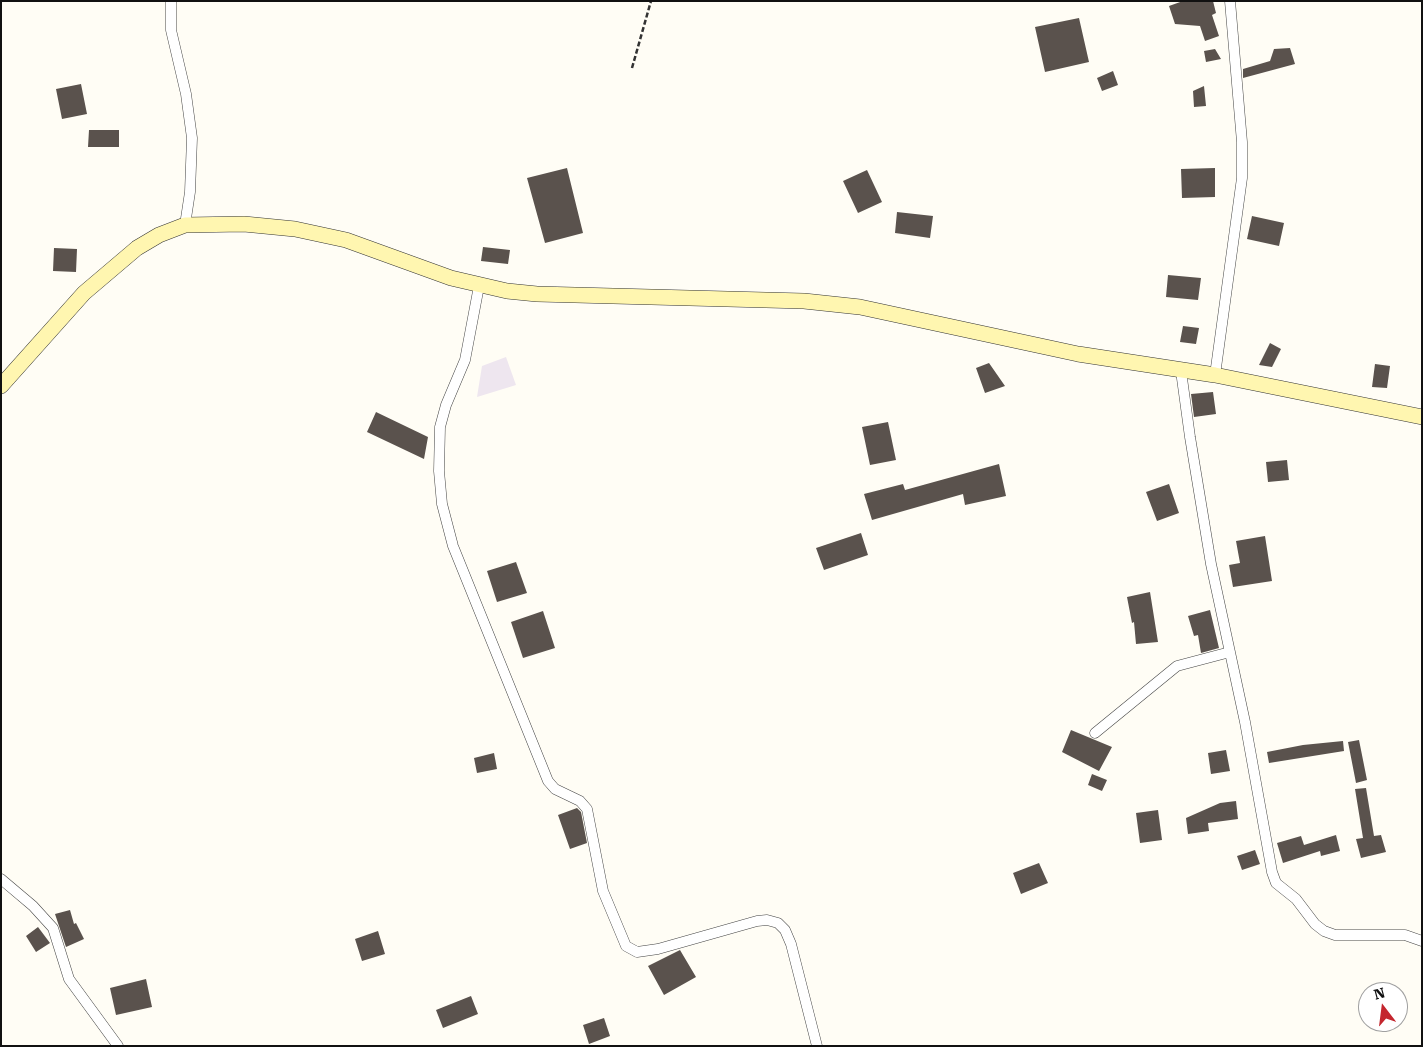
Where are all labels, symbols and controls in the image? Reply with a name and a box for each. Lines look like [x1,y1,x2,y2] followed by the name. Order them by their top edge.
[1358,982,1408,1032] north arrow
[1372,984,1387,1003] text: N

